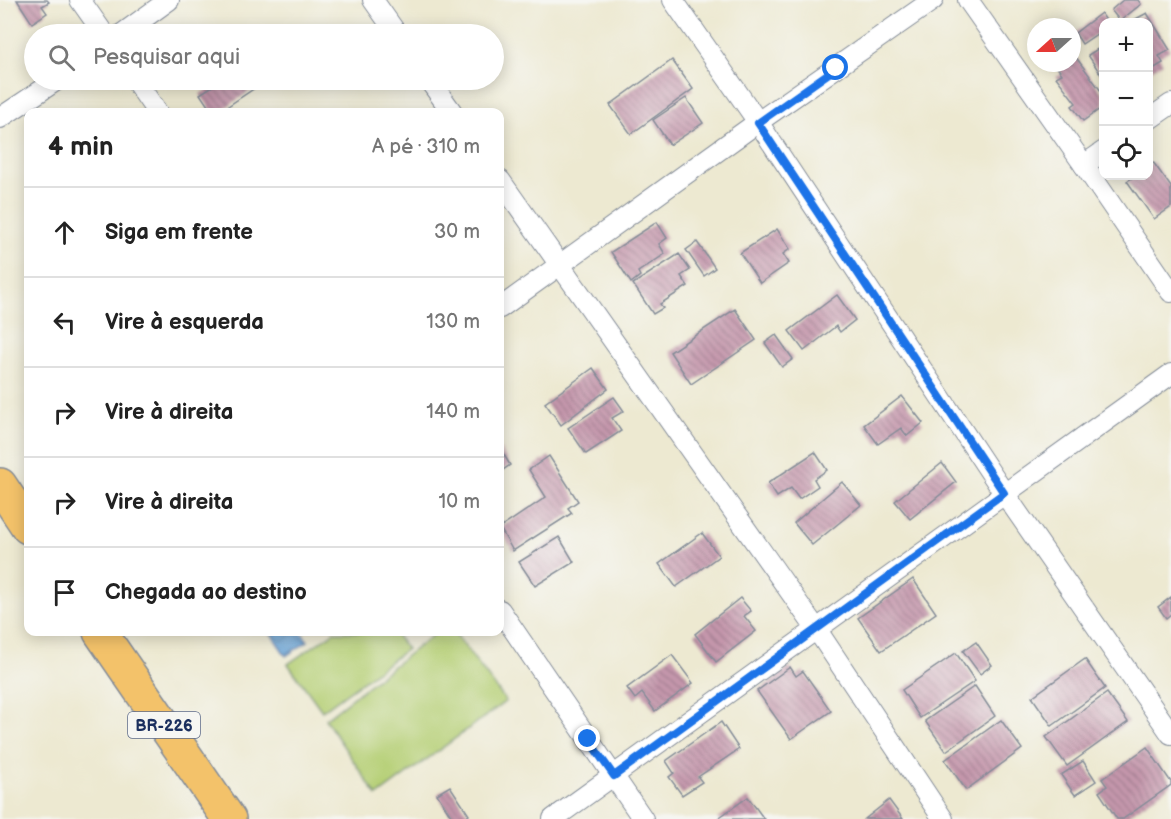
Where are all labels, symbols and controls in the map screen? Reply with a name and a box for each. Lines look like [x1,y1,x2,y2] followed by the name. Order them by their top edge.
[1027,18,1081,72] north arrow
[1099,18,1153,180] map controls
[1099,18,1153,72] button: +
[24,24,504,90] search box
[45,41,78,74] icon: search
[93,44,240,71] text: Pesquisar aqui
[822,54,848,80] route start
[1099,72,1153,126] button: −
[1099,126,1153,180] button: locate
[48,132,113,163] text: 4 min
[372,135,480,159] text: A pé · 310 m
[48,216,81,249] icon: ahead
[105,219,253,246] text: Siga em frente
[434,220,480,244] text: 30 m
[48,306,81,339] icon: left
[105,309,264,336] text: Vire à esquerda
[426,310,480,334] text: 130 m
[48,396,81,429] icon: right
[105,399,233,426] text: Vire à direita
[426,400,480,424] text: 140 m
[48,486,81,519] icon: right
[105,489,233,516] text: Vire à direita
[439,490,480,514] text: 10 m
[48,576,81,609] icon: arrive
[105,579,307,606] text: Chegada ao destino
[128,712,200,738] road number: BR-226
[574,725,600,751] route end

